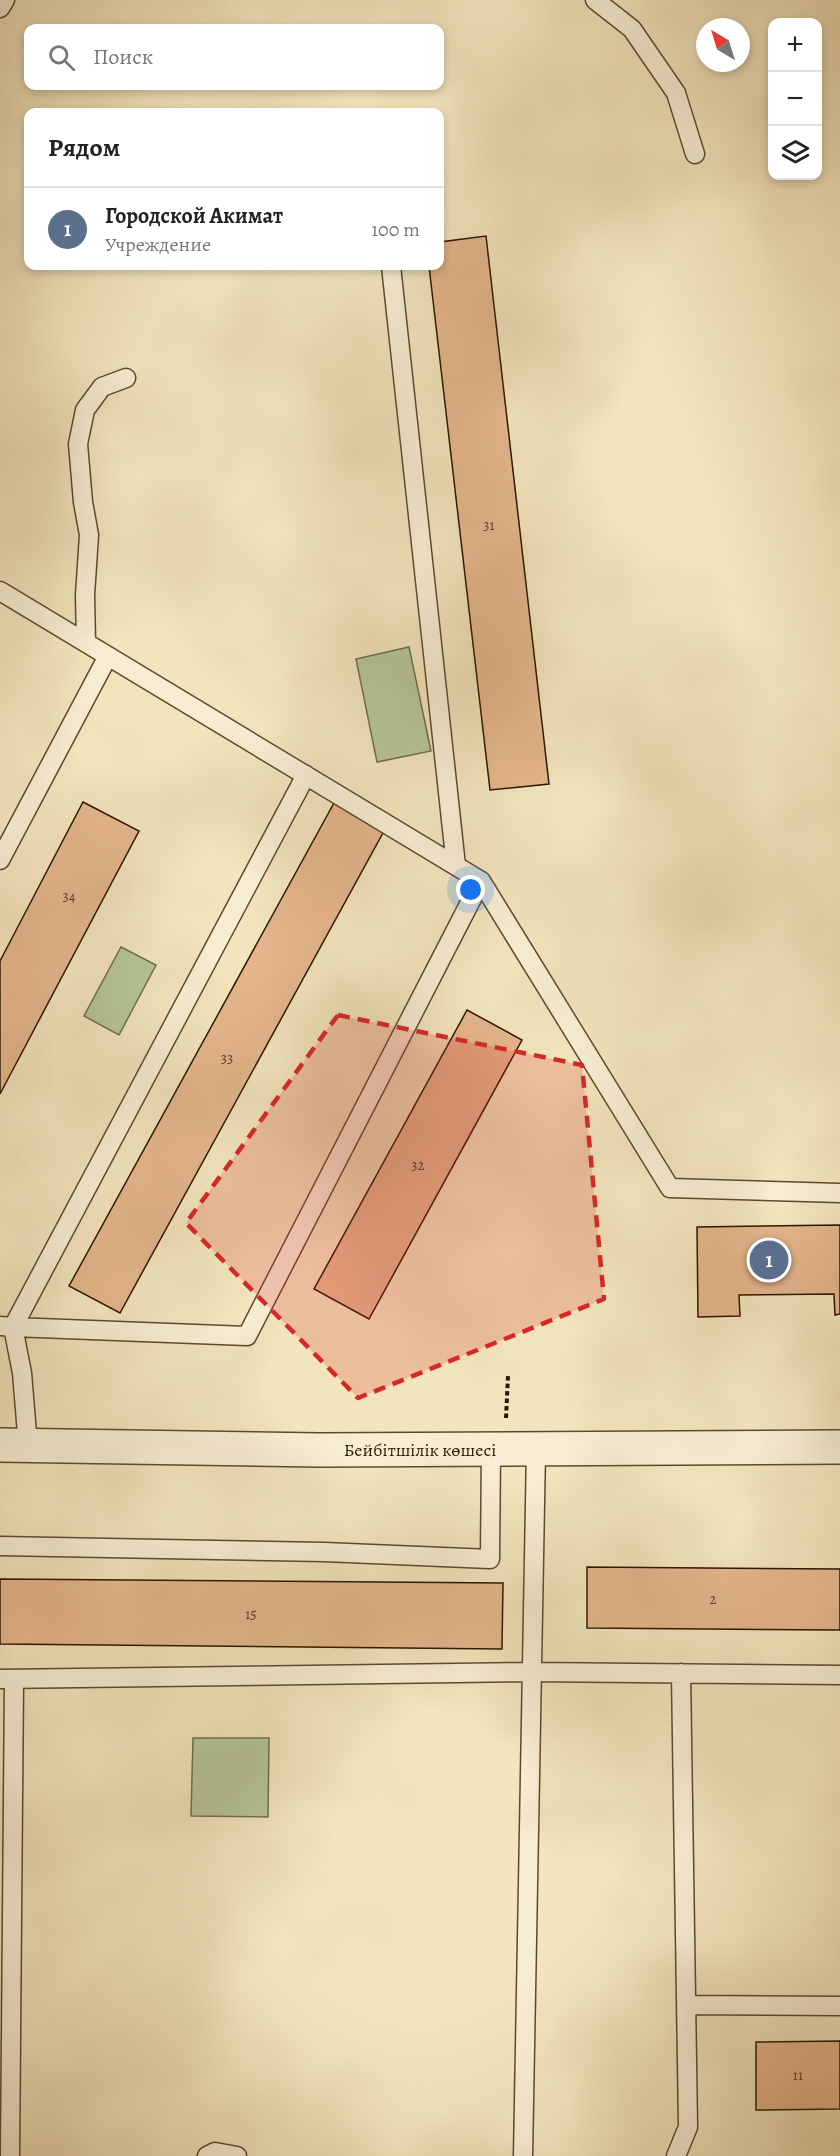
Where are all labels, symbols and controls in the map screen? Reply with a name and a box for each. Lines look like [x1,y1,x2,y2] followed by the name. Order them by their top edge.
[696,18,750,72] north arrow
[768,18,822,180] map controls
[768,18,822,72] button: +
[24,24,444,90] search box
[45,41,78,74] icon: search
[93,42,153,72] text: Поиск
[768,72,822,126] button: −
[768,126,822,180] button: layers
[48,130,120,165] text: Рядом
[105,201,283,231] text: Городской Акимат
[64,216,71,243] text: 1
[371,216,420,243] text: 100 m
[105,231,211,258] text: Учреждение
[483,515,495,535] house number: 31
[456,875,485,904] your location
[62,886,76,906] house number: 34
[221,1048,233,1068] house number: 33
[411,1155,425,1175] house number: 32
[750,1238,788,1282] pin: 1
[344,1438,496,1462] street label: Бейбітшілік көшесі
[709,1589,717,1609] house number: 2
[245,1604,257,1624] house number: 15
[793,2065,803,2085] house number: 11

